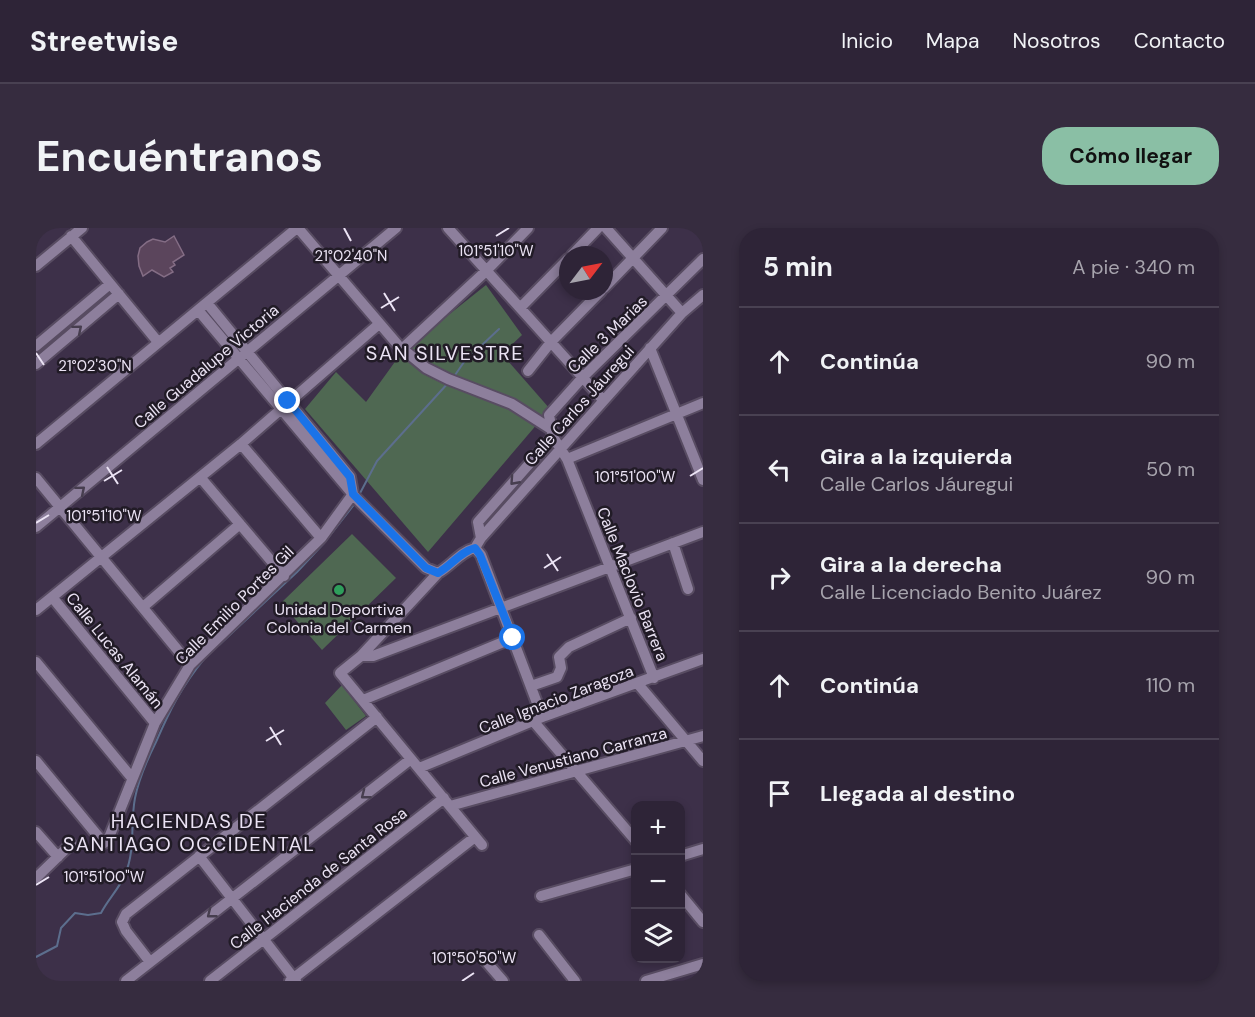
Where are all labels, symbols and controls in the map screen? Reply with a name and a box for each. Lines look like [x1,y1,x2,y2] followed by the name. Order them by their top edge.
[30,23,178,60] text: Streetwise
[841,27,893,55] text: Inicio
[926,27,980,55] text: Mapa
[1013,27,1101,55] text: Nosotros
[1134,27,1225,55] text: Contacto
[1042,127,1219,185] button: Cómo llegar
[36,129,323,184] text: Encuéntranos
[459,241,534,261] text: 101°51'10"W
[315,246,387,266] text: 21°02'40"N
[559,246,613,300] north arrow
[763,250,833,284] text: 5 min
[1072,254,1195,280] text: A pie · 340 m
[563,291,652,378] street label: Calle 3 Marias
[129,300,283,433] street label: Calle Guadalupe Victoria
[71,325,82,336] one-way arrow
[366,340,524,366] district label: SAN SILVESTRE
[520,341,639,470] street label: Calle Carlos Jáuregui
[763,345,796,378] icon: ahead
[820,347,919,376] text: Continúa
[1146,348,1195,374] text: 90 m
[58,356,132,376] text: 21°02'30"N
[274,387,300,413] route end
[820,442,1012,471] text: Gira a la izquierda
[763,453,796,486] icon: left
[1146,456,1195,482] text: 50 m
[595,467,676,487] text: 101°51'00"W
[820,471,1013,497] text: Calle Carlos Jáuregui
[510,474,521,485] one-way arrow
[74,486,85,497] one-way arrow
[592,504,673,664] street label: Calle Maclovio Barrera
[67,506,142,526] text: 101°51'10"W
[170,541,298,669] street label: Calle Emilio Portes Gil
[820,550,1002,579] text: Gira a la derecha
[763,561,796,594] icon: right
[1146,564,1195,590] text: 90 m
[820,579,1102,605] text: Calle Licenciado Benito Juárez
[332,583,346,597] marker: Unidad Deportiva Colonia del Carmen
[61,588,168,713] street label: Calle Lucas Alamán
[266,599,412,638] place label: Unidad Deportiva Colonia del Carmen
[499,624,525,650] route start
[476,660,637,739] street label: Calle Ignacio Zaragoza
[763,669,796,702] icon: ahead
[820,671,919,700] text: Continúa
[1146,672,1195,698] text: 110 m
[477,722,669,793] street label: Calle Venustiano Carranza
[763,777,796,810] icon: arrive
[820,779,1015,808] text: Llegada al destino
[361,787,372,798] one-way arrow
[631,801,685,963] map controls
[631,801,685,855] button: +
[225,803,411,954] street label: Calle Hacienda de Santa Rosa
[63,808,315,857] district label: HACIENDAS DE SANTIAGO OCCIDENTAL
[631,855,685,909] button: −
[64,867,145,887] text: 101°51'00"W
[207,907,218,918] one-way arrow
[631,909,685,963] button: layers
[432,948,517,968] text: 101°50'50"W

